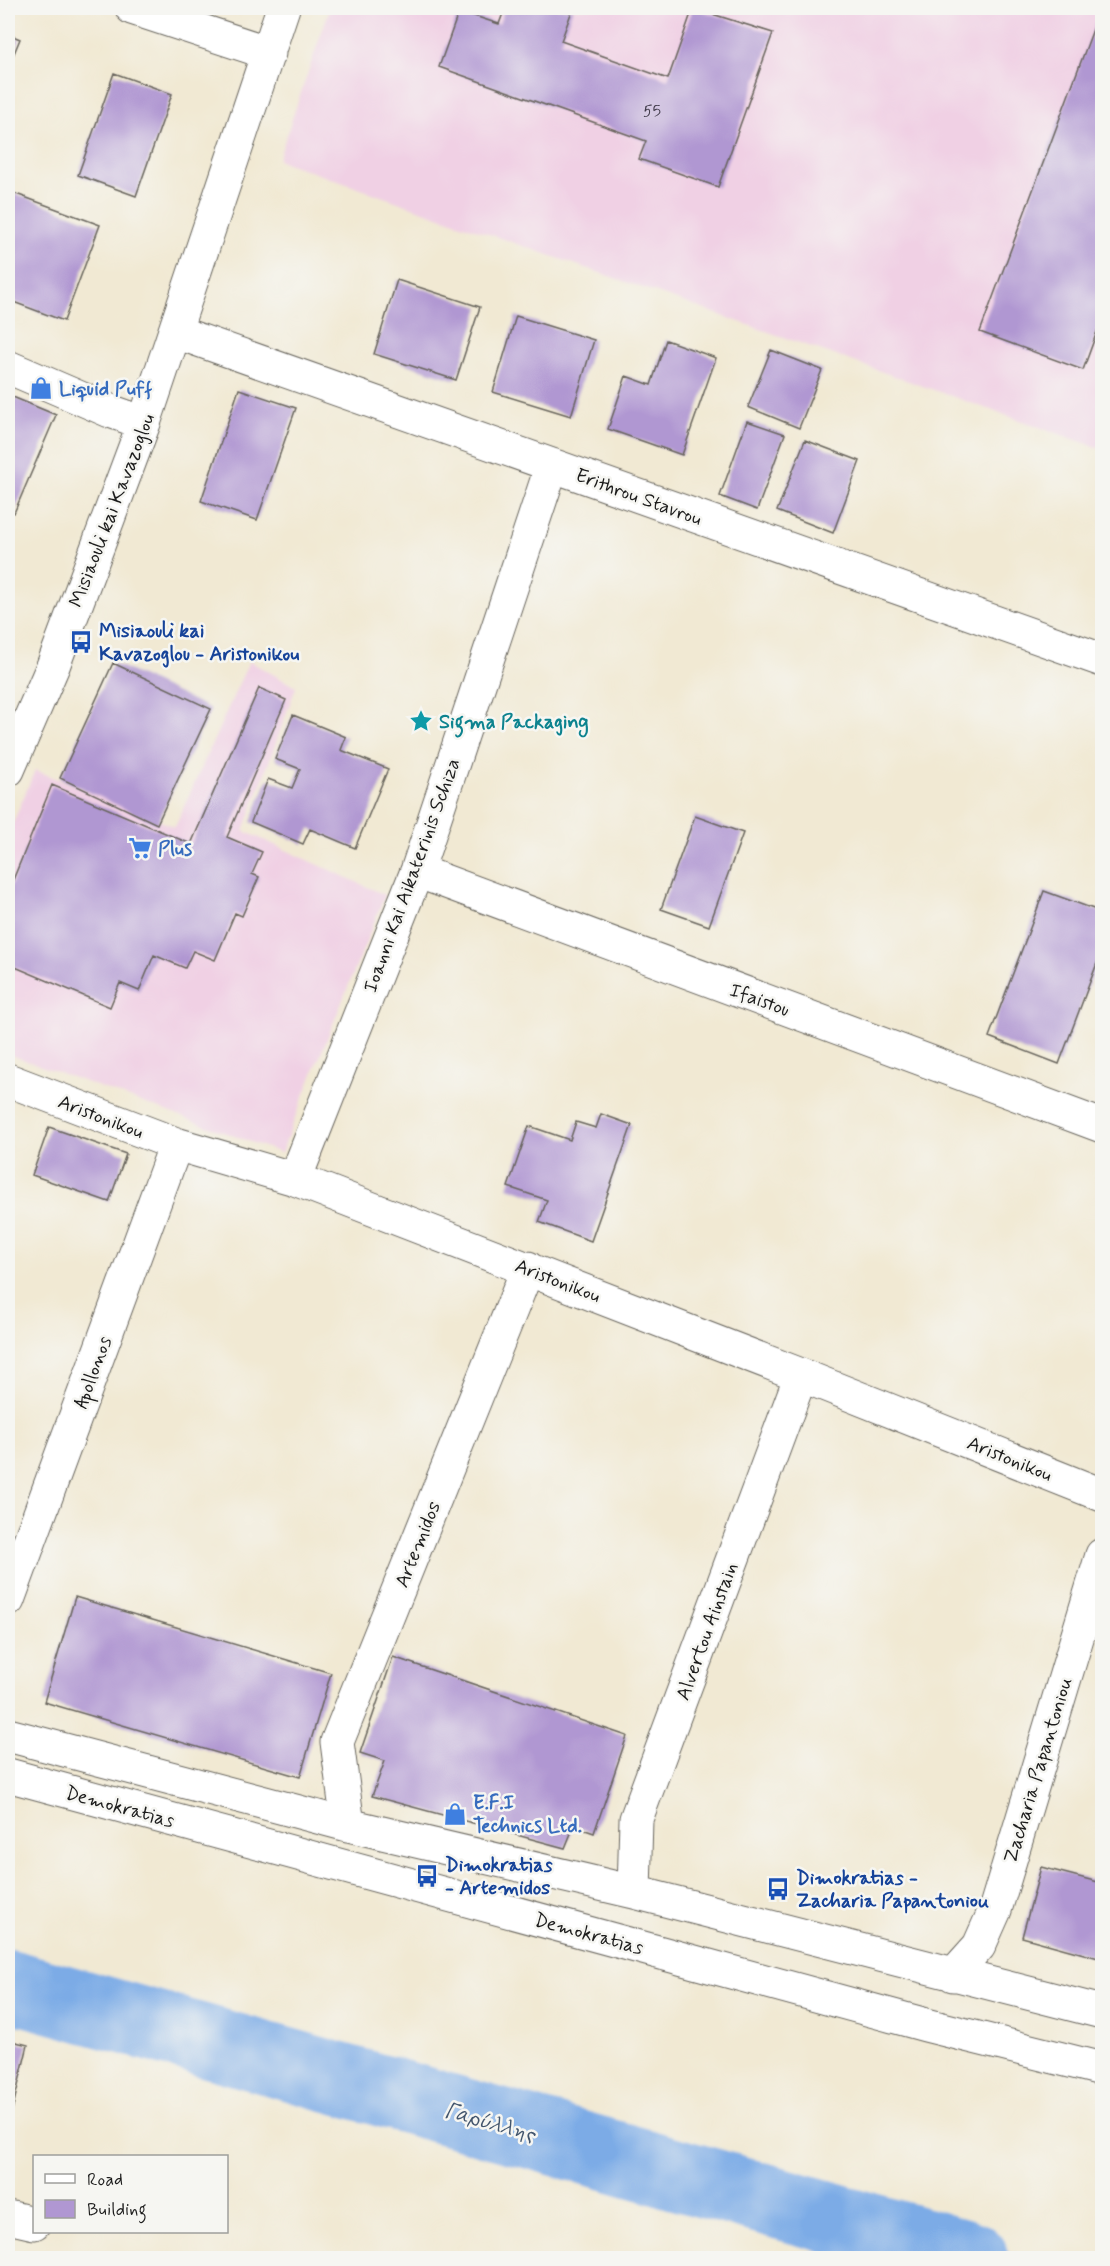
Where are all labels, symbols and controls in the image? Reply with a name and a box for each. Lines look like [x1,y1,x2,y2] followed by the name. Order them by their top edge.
[643,101,661,122] house number: 55
[28,375,54,401] shop icon: Liquid Puff
[59,376,152,403] place label: Liquid Puff
[63,410,162,611] street label: Misiaouli kai Kavazoglou
[572,462,705,533] street label: Erithrou Stavrou
[99,618,299,668] place label: Misiaouli kai Kavazoglou - Aristonikou
[68,629,94,655] bus stop icon: Misiaouli kai Kavazoglou - Aristonikou
[408,708,434,734] place icon: Sigma Packaging
[439,709,589,738] place label: Sigma Packaging
[357,755,467,996] street label: Ioanni Kai Aikaterinis Schiza
[127,835,153,861] supermarket icon: Plus
[158,836,192,863] place label: Plus
[726,977,793,1024] street label: Ifaistou
[54,1089,147,1146] street label: Aristonikou
[511,1253,604,1310] street label: Aristonikou
[68,1332,120,1413] street label: Apollonos
[963,1430,1056,1489] street label: Aristonikou
[389,1497,448,1592] street label: Artemidos
[670,1559,745,1704] street label: Alvertou Ainstain
[997,1674,1080,1867] street label: Zacharia Papantoniou
[62,1780,177,1835] street label: Demokratias
[473,1790,582,1840] place label: E.F.I Technics Ltd.
[442,1801,468,1827] shop icon: E.F.I Technics Ltd.
[445,1852,553,1902] place label: Dimokratias - Artemidos
[414,1863,440,1889] bus stop icon: Dimokratias - Artemidos
[796,1865,989,1915] place label: Dimokratias - Zacharia Papantoniou
[765,1876,791,1902] bus stop icon: Dimokratias - Zacharia Papantoniou
[531,1907,646,1962] street label: Demokratias
[441,2097,540,2150] water label: Γαρύλλης
[33,2155,228,2233] legend
[87,2168,123,2192] text: Road
[87,2198,147,2224] text: Building

